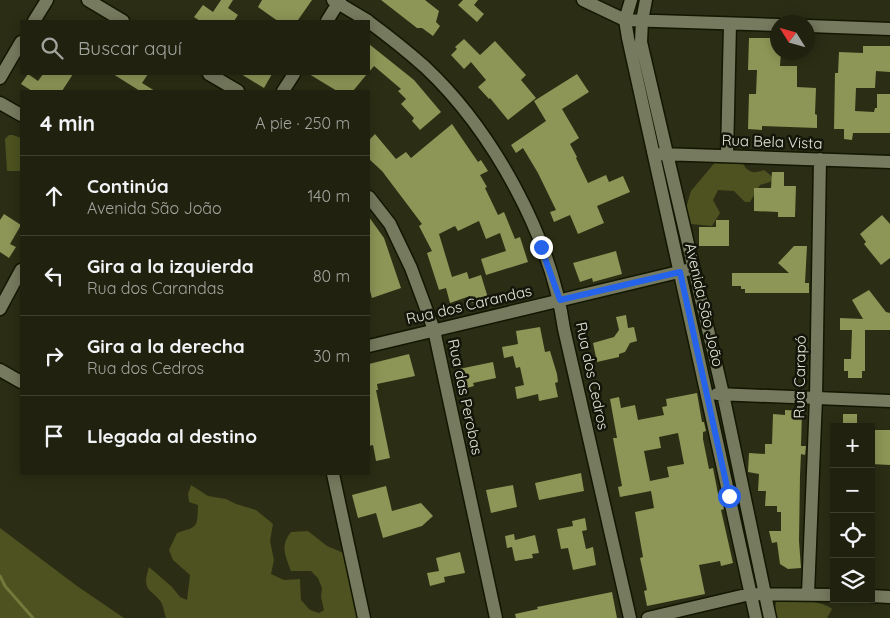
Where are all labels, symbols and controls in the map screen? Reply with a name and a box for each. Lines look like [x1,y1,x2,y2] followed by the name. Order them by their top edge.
[770,15,815,60] north arrow
[20,20,370,75] search box
[38,34,66,62] icon: search
[78,36,182,60] text: Buscar aquí
[40,110,95,136] text: 4 min
[255,113,350,133] text: A pie · 250 m
[721,130,823,153] street label: Rua Bela Vista
[87,174,169,198] text: Continúa
[40,182,68,210] icon: ahead
[307,186,350,206] text: 140 m
[87,198,222,218] text: Avenida São João
[530,236,553,259] route end
[681,241,728,369] street label: Avenida São João
[87,254,254,278] text: Gira a la izquierda
[40,262,68,290] icon: left
[313,266,350,286] text: 80 m
[87,278,224,298] text: Rua dos Carandas
[404,281,534,328] street label: Rua dos Carandas
[572,320,613,432] street label: Rua dos Cedros
[87,334,245,358] text: Gira a la derecha
[789,335,810,419] street label: Rua Carapó
[444,337,487,457] street label: Rua das Perobas
[40,342,68,370] icon: right
[313,346,350,366] text: 30 m
[87,358,204,378] text: Rua dos Cedros
[40,422,68,450] icon: arrive
[830,423,875,603] map controls
[830,423,875,468] button: +
[87,424,257,448] text: Llegada al destino
[830,468,875,513] button: −
[718,485,741,508] route start
[830,513,875,558] button: locate
[830,558,875,603] button: layers

